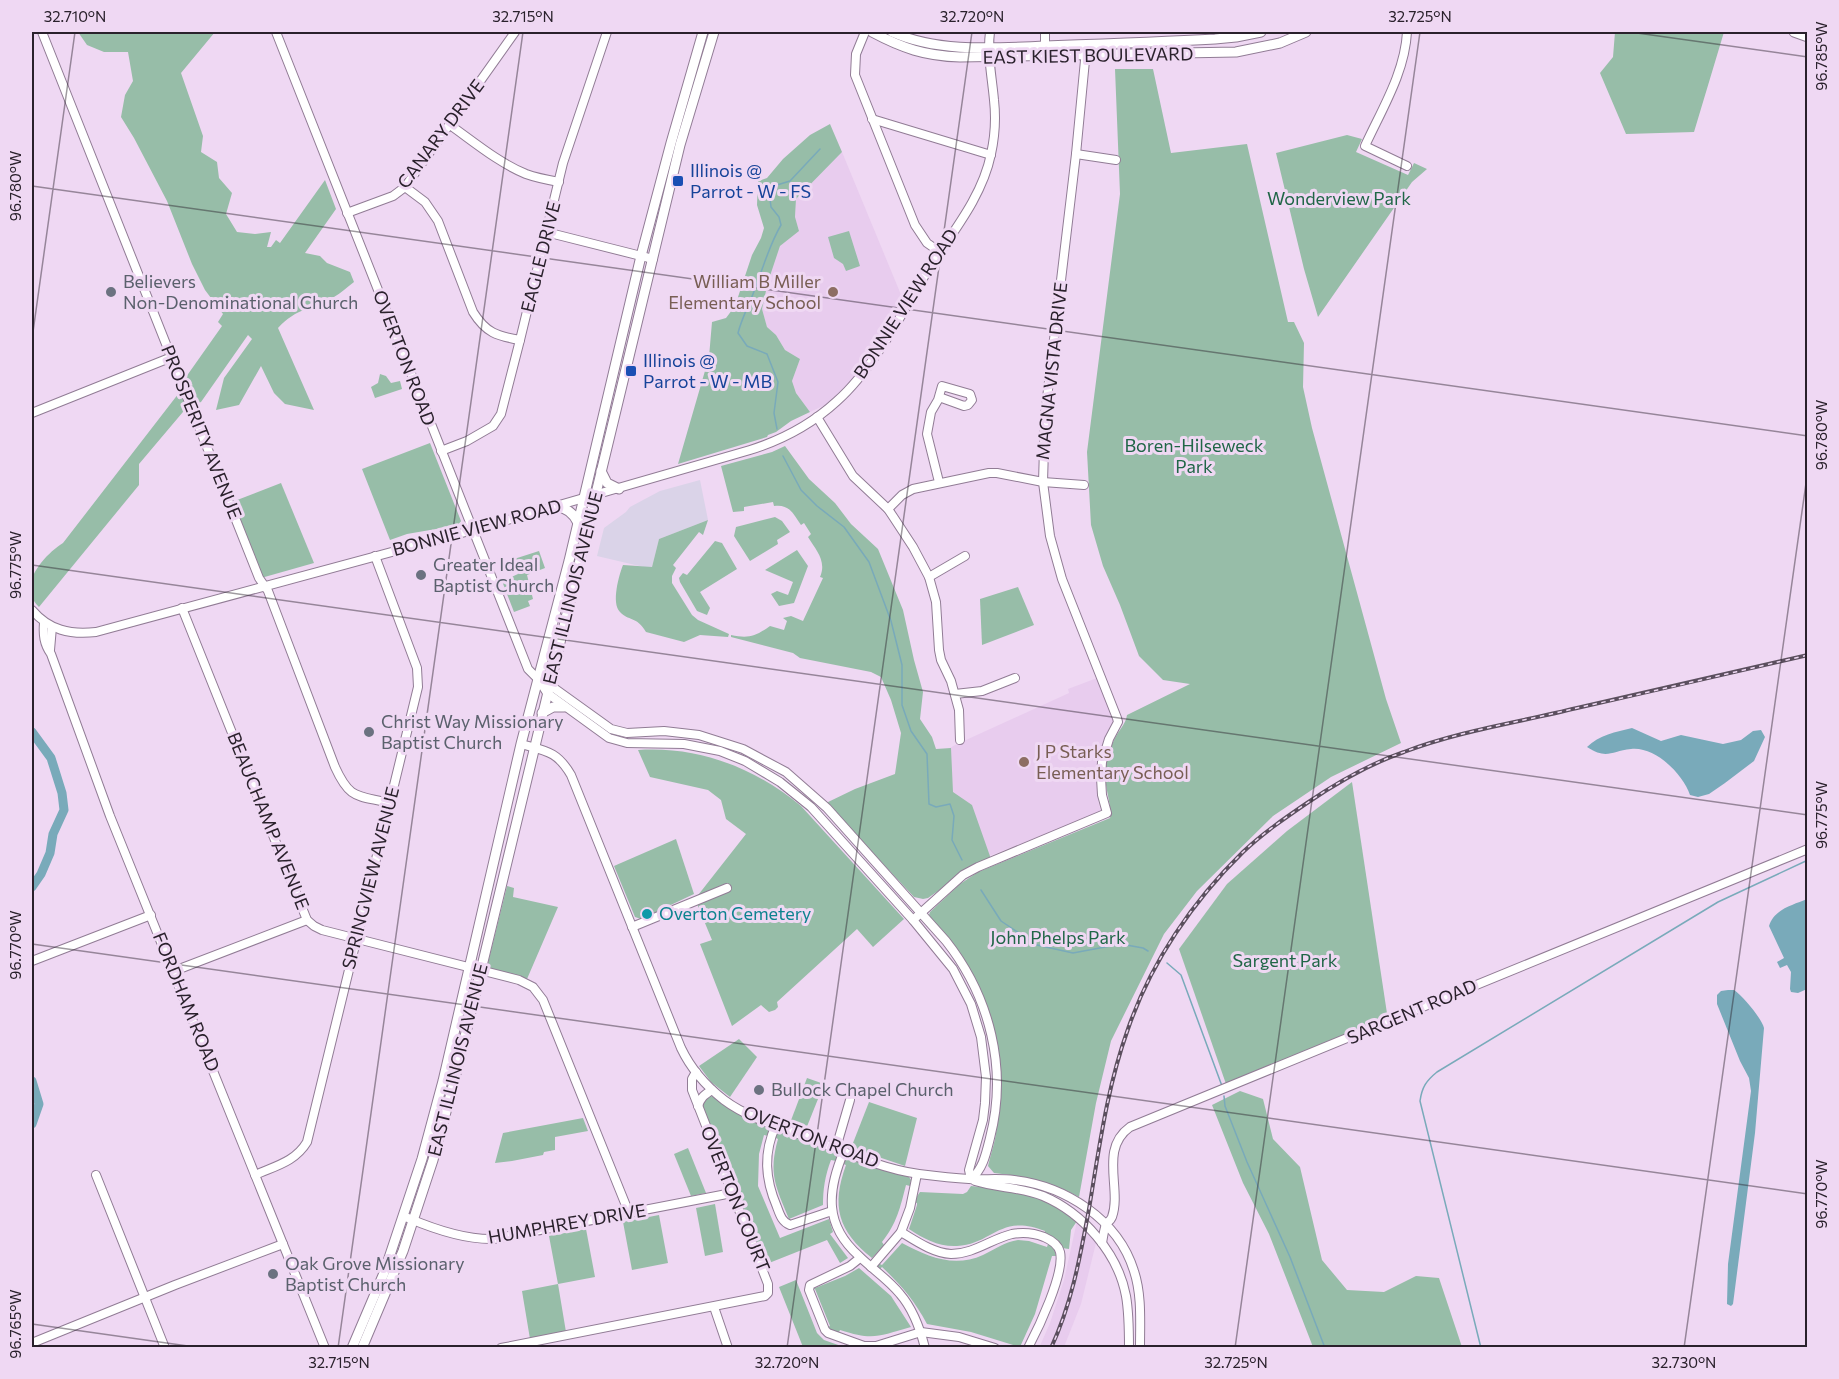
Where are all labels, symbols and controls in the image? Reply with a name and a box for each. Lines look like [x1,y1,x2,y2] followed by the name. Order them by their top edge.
[44,7,106,25] text: 32.710°N
[492,7,554,25] text: 32.715°N
[940,7,1004,25] text: 32.720°N
[1388,7,1452,25] text: 32.725°N
[1812,21,1830,91] text: 96.785°W
[982,42,1194,68] street label: EAST KIEST BOULEVARD
[392,75,488,192] street label: CANARY DRIVE
[6,151,24,221] text: 96.780°W
[690,159,811,202] place label: Illinois @ Parrot - W - FS
[671,174,685,188] marker: Illinois @ Parrot - W - FS
[1267,187,1411,209] park label: Wonderview Park
[516,199,564,315] street label: EAGLE DRIVE
[849,224,962,382] street label: BONNIE VIEW ROAD
[123,270,358,313] place label: Believers Non-Denominational Church
[668,270,821,313] place label: William B Miller Elementary School
[1031,281,1071,461] street label: MAGNA VISTA DRIVE
[104,285,118,299] marker: Believers Non-Denominational Church
[826,285,840,299] marker: William B Miller Elementary School
[369,287,441,429] street label: OVERTON ROAD
[157,341,247,522] street label: PROSPERITY AVENUE
[643,349,772,392] place label: Illinois @ Parrot - W - MB
[624,364,638,378] marker: Illinois @ Parrot - W - MB
[1812,400,1830,470] text: 96.780°W
[1124,434,1264,477] park label: Boren-Hilseweck Park
[537,489,607,686] street label: EAST ILLINOIS AVENUE
[390,494,564,560] street label: BONNIE VIEW ROAD
[6,531,24,599] text: 96.775°W
[433,553,554,596] place label: Greater Ideal Baptist Church
[414,568,428,582] marker: Greater Ideal Baptist Church
[381,710,564,753] place label: Christ Way Missionary Baptist Church
[362,725,376,739] marker: Christ Way Missionary Baptist Church
[223,729,315,912] street label: BEAUCHAMP AVENUE
[1036,740,1189,783] place label: J P Starks Elementary School
[1017,755,1031,769] marker: J P Starks Elementary School
[1812,781,1830,849] text: 96.775°W
[337,784,403,971] street label: SPRINGVIEW AVENUE
[659,902,811,924] place label: Overton Cemetery
[640,907,654,921] marker: Overton Cemetery
[6,910,24,980] text: 96.770°W
[990,926,1126,948] park label: John Phelps Park
[149,929,225,1075] street label: FORDHAM ROAD
[1232,949,1338,971] park label: Sargent Park
[422,961,492,1158] street label: EAST ILLINOIS AVENUE
[1343,974,1480,1048] street label: SARGENT ROAD
[771,1078,954,1100] place label: Bullock Chapel Church
[752,1083,766,1097] marker: Bullock Chapel Church
[740,1100,882,1172] street label: OVERTON ROAD
[697,1123,775,1275] street label: OVERTON COURT
[1812,1159,1830,1229] text: 96.770°W
[486,1198,647,1248] street label: HUMPHREY DRIVE
[285,1252,465,1295] place label: Oak Grove Missionary Baptist Church
[266,1267,280,1281] marker: Oak Grove Missionary Baptist Church
[6,1289,24,1359] text: 96.765°W
[308,1353,370,1371] text: 32.715°N
[755,1353,819,1371] text: 32.720°N
[1204,1353,1268,1371] text: 32.725°N
[1652,1353,1716,1371] text: 32.730°N

